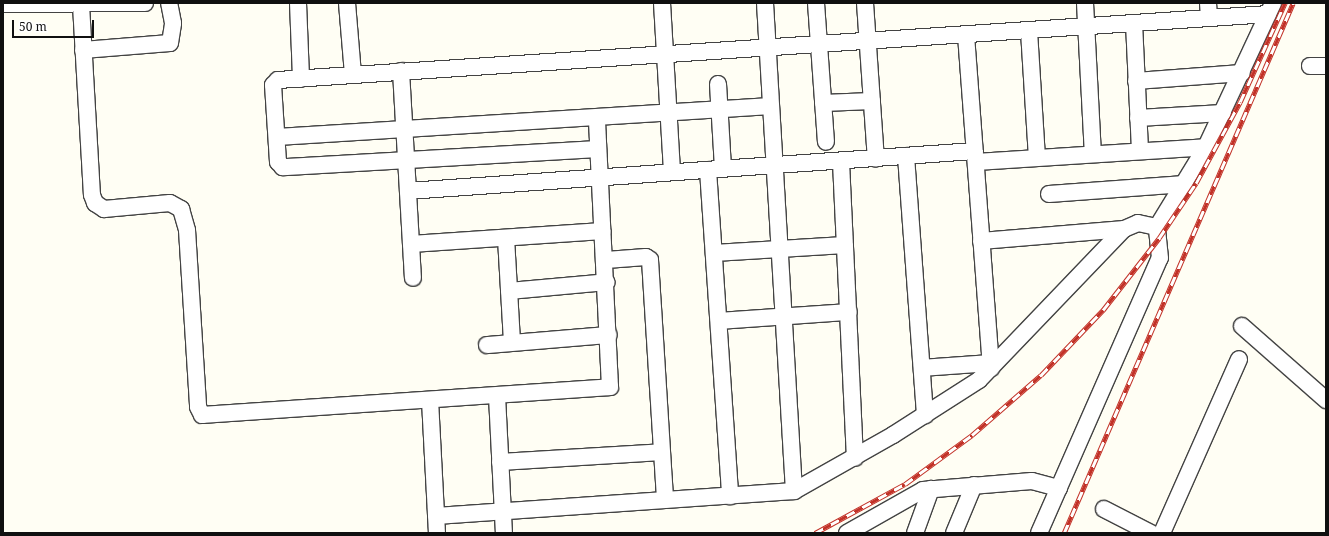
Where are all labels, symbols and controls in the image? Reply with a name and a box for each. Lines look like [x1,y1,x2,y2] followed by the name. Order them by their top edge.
[14,12,96,38] scale bar
[19,18,47,35] text: 50 m

